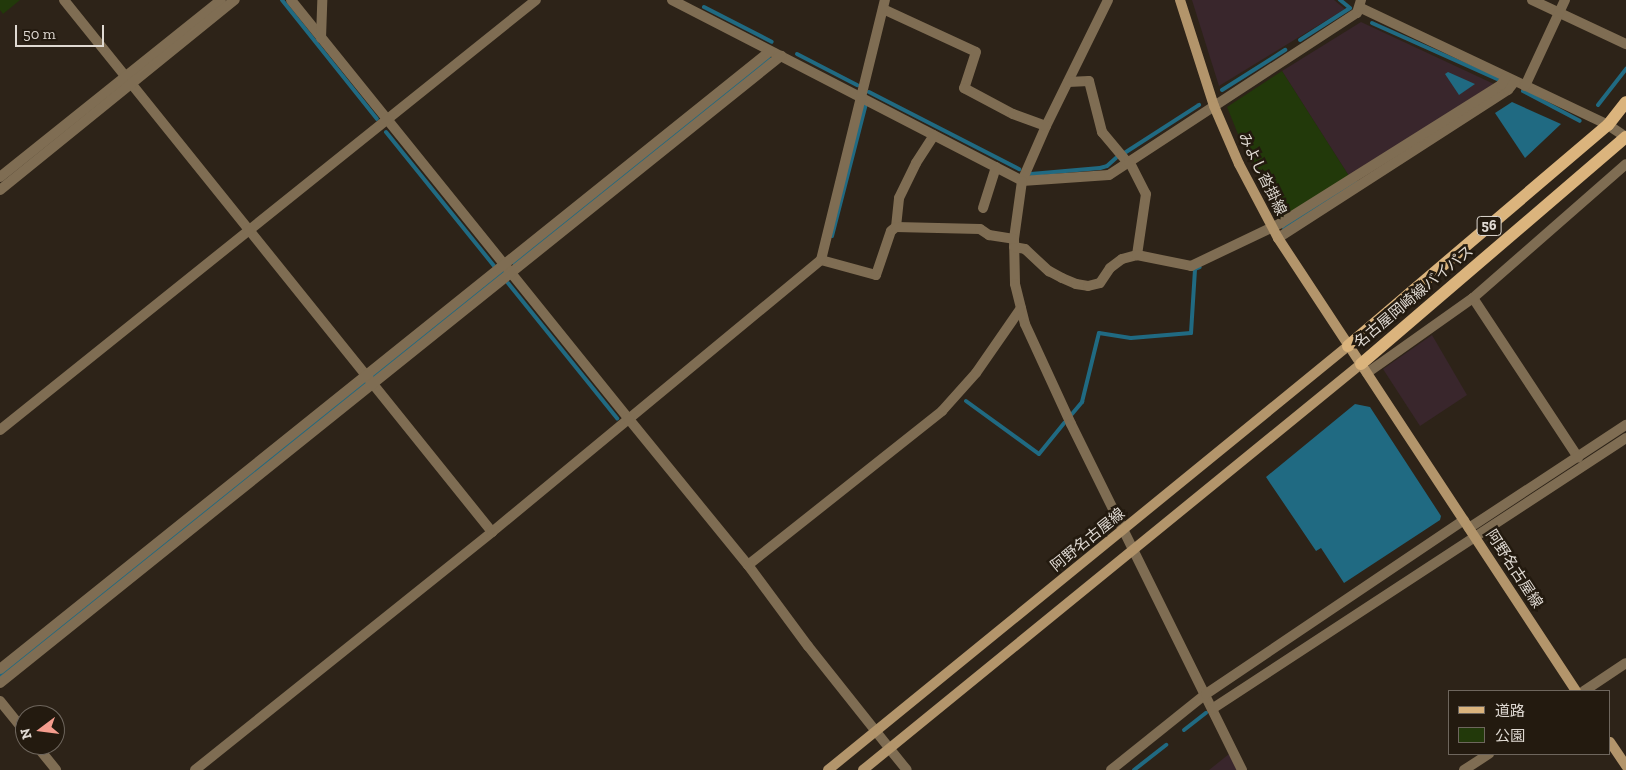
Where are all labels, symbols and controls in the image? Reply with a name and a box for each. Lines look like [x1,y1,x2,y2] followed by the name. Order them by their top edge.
[18,15,106,47] scale bar
[23,25,56,43] text: 50 m
[1234,130,1290,218] street label: みよし沓掛線
[1476,215,1502,238] road number: 56
[1351,242,1477,352] street label: 名古屋岡崎線バイパス
[1047,505,1129,575] street label: 阿野名古屋線
[1482,526,1546,612] street label: 阿野名古屋線
[1448,690,1611,755] legend
[1495,702,1525,720] text: 道路
[15,705,65,755] north arrow
[16,726,36,741] text: N
[1495,727,1525,745] text: 公園

